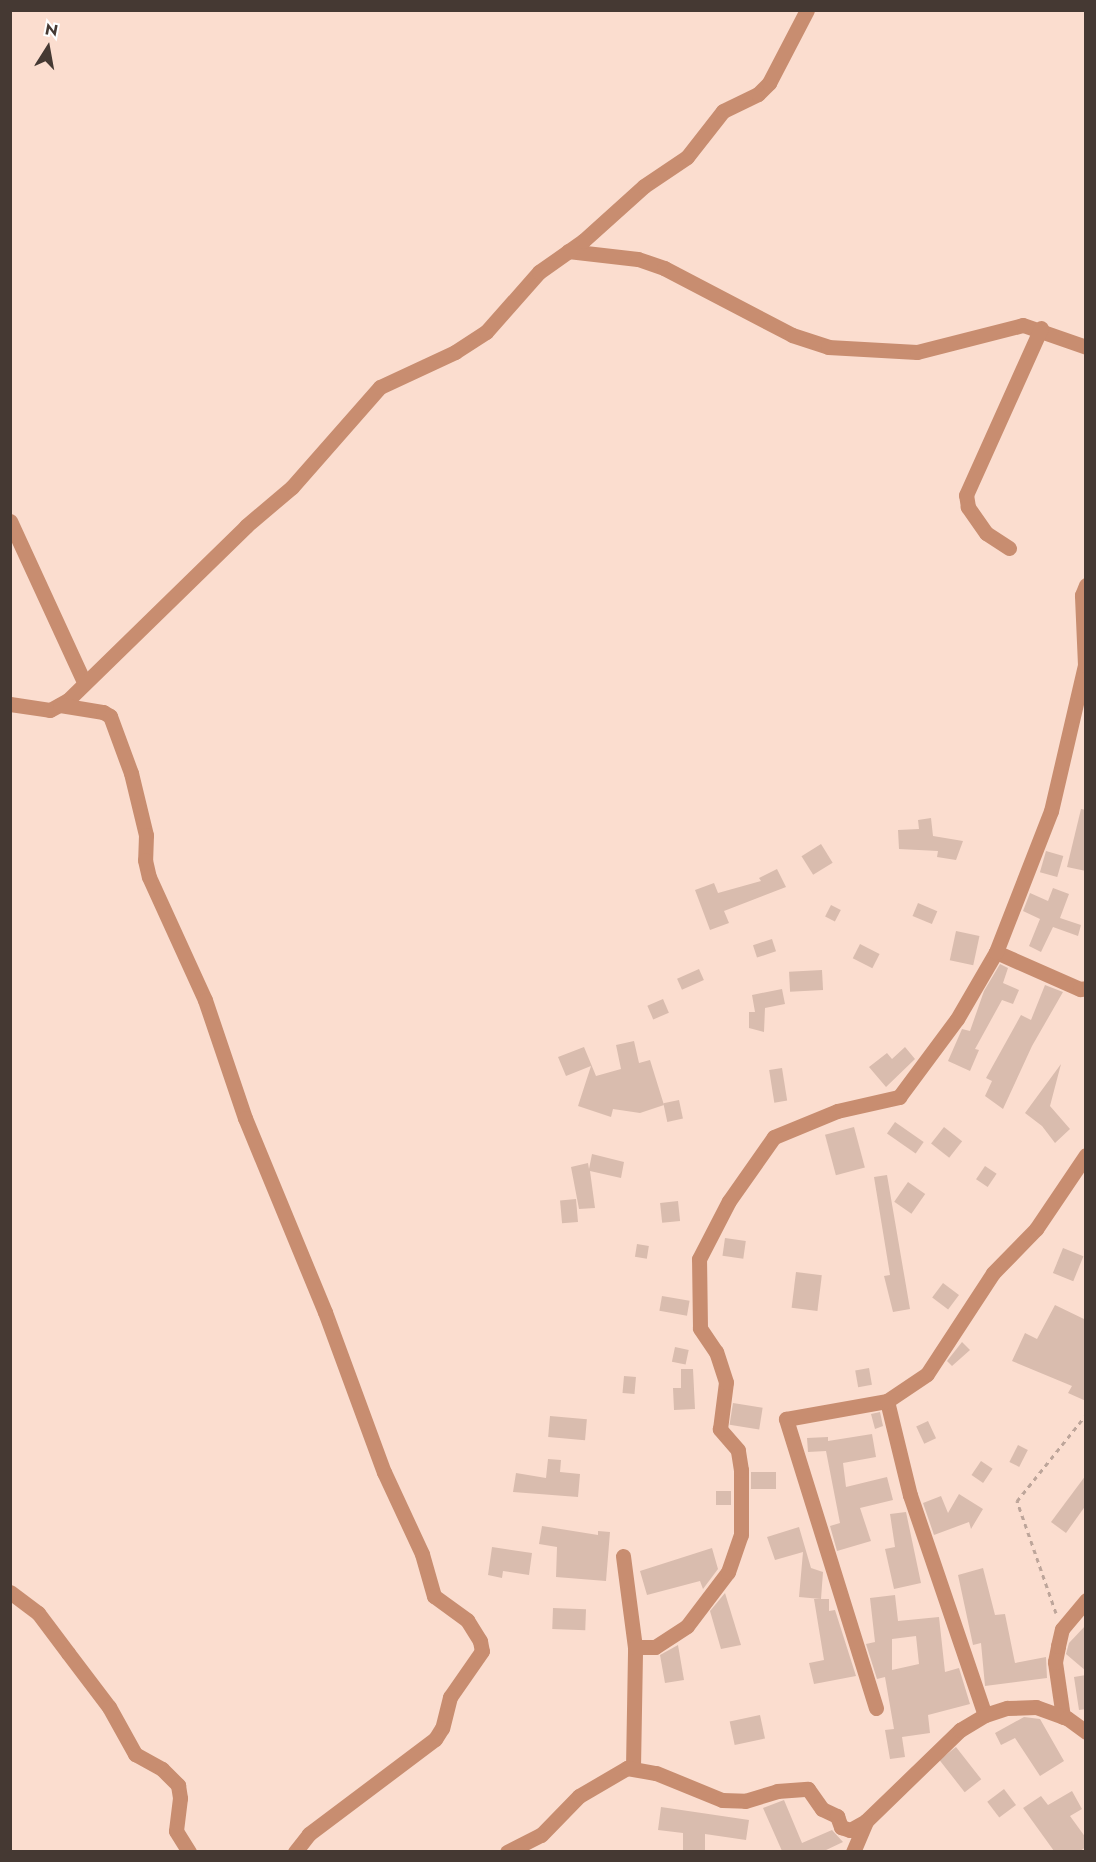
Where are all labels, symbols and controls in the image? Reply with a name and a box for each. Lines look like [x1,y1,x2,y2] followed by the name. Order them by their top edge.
[43,17,60,42] text: N
[18,18,78,78] north arrow

